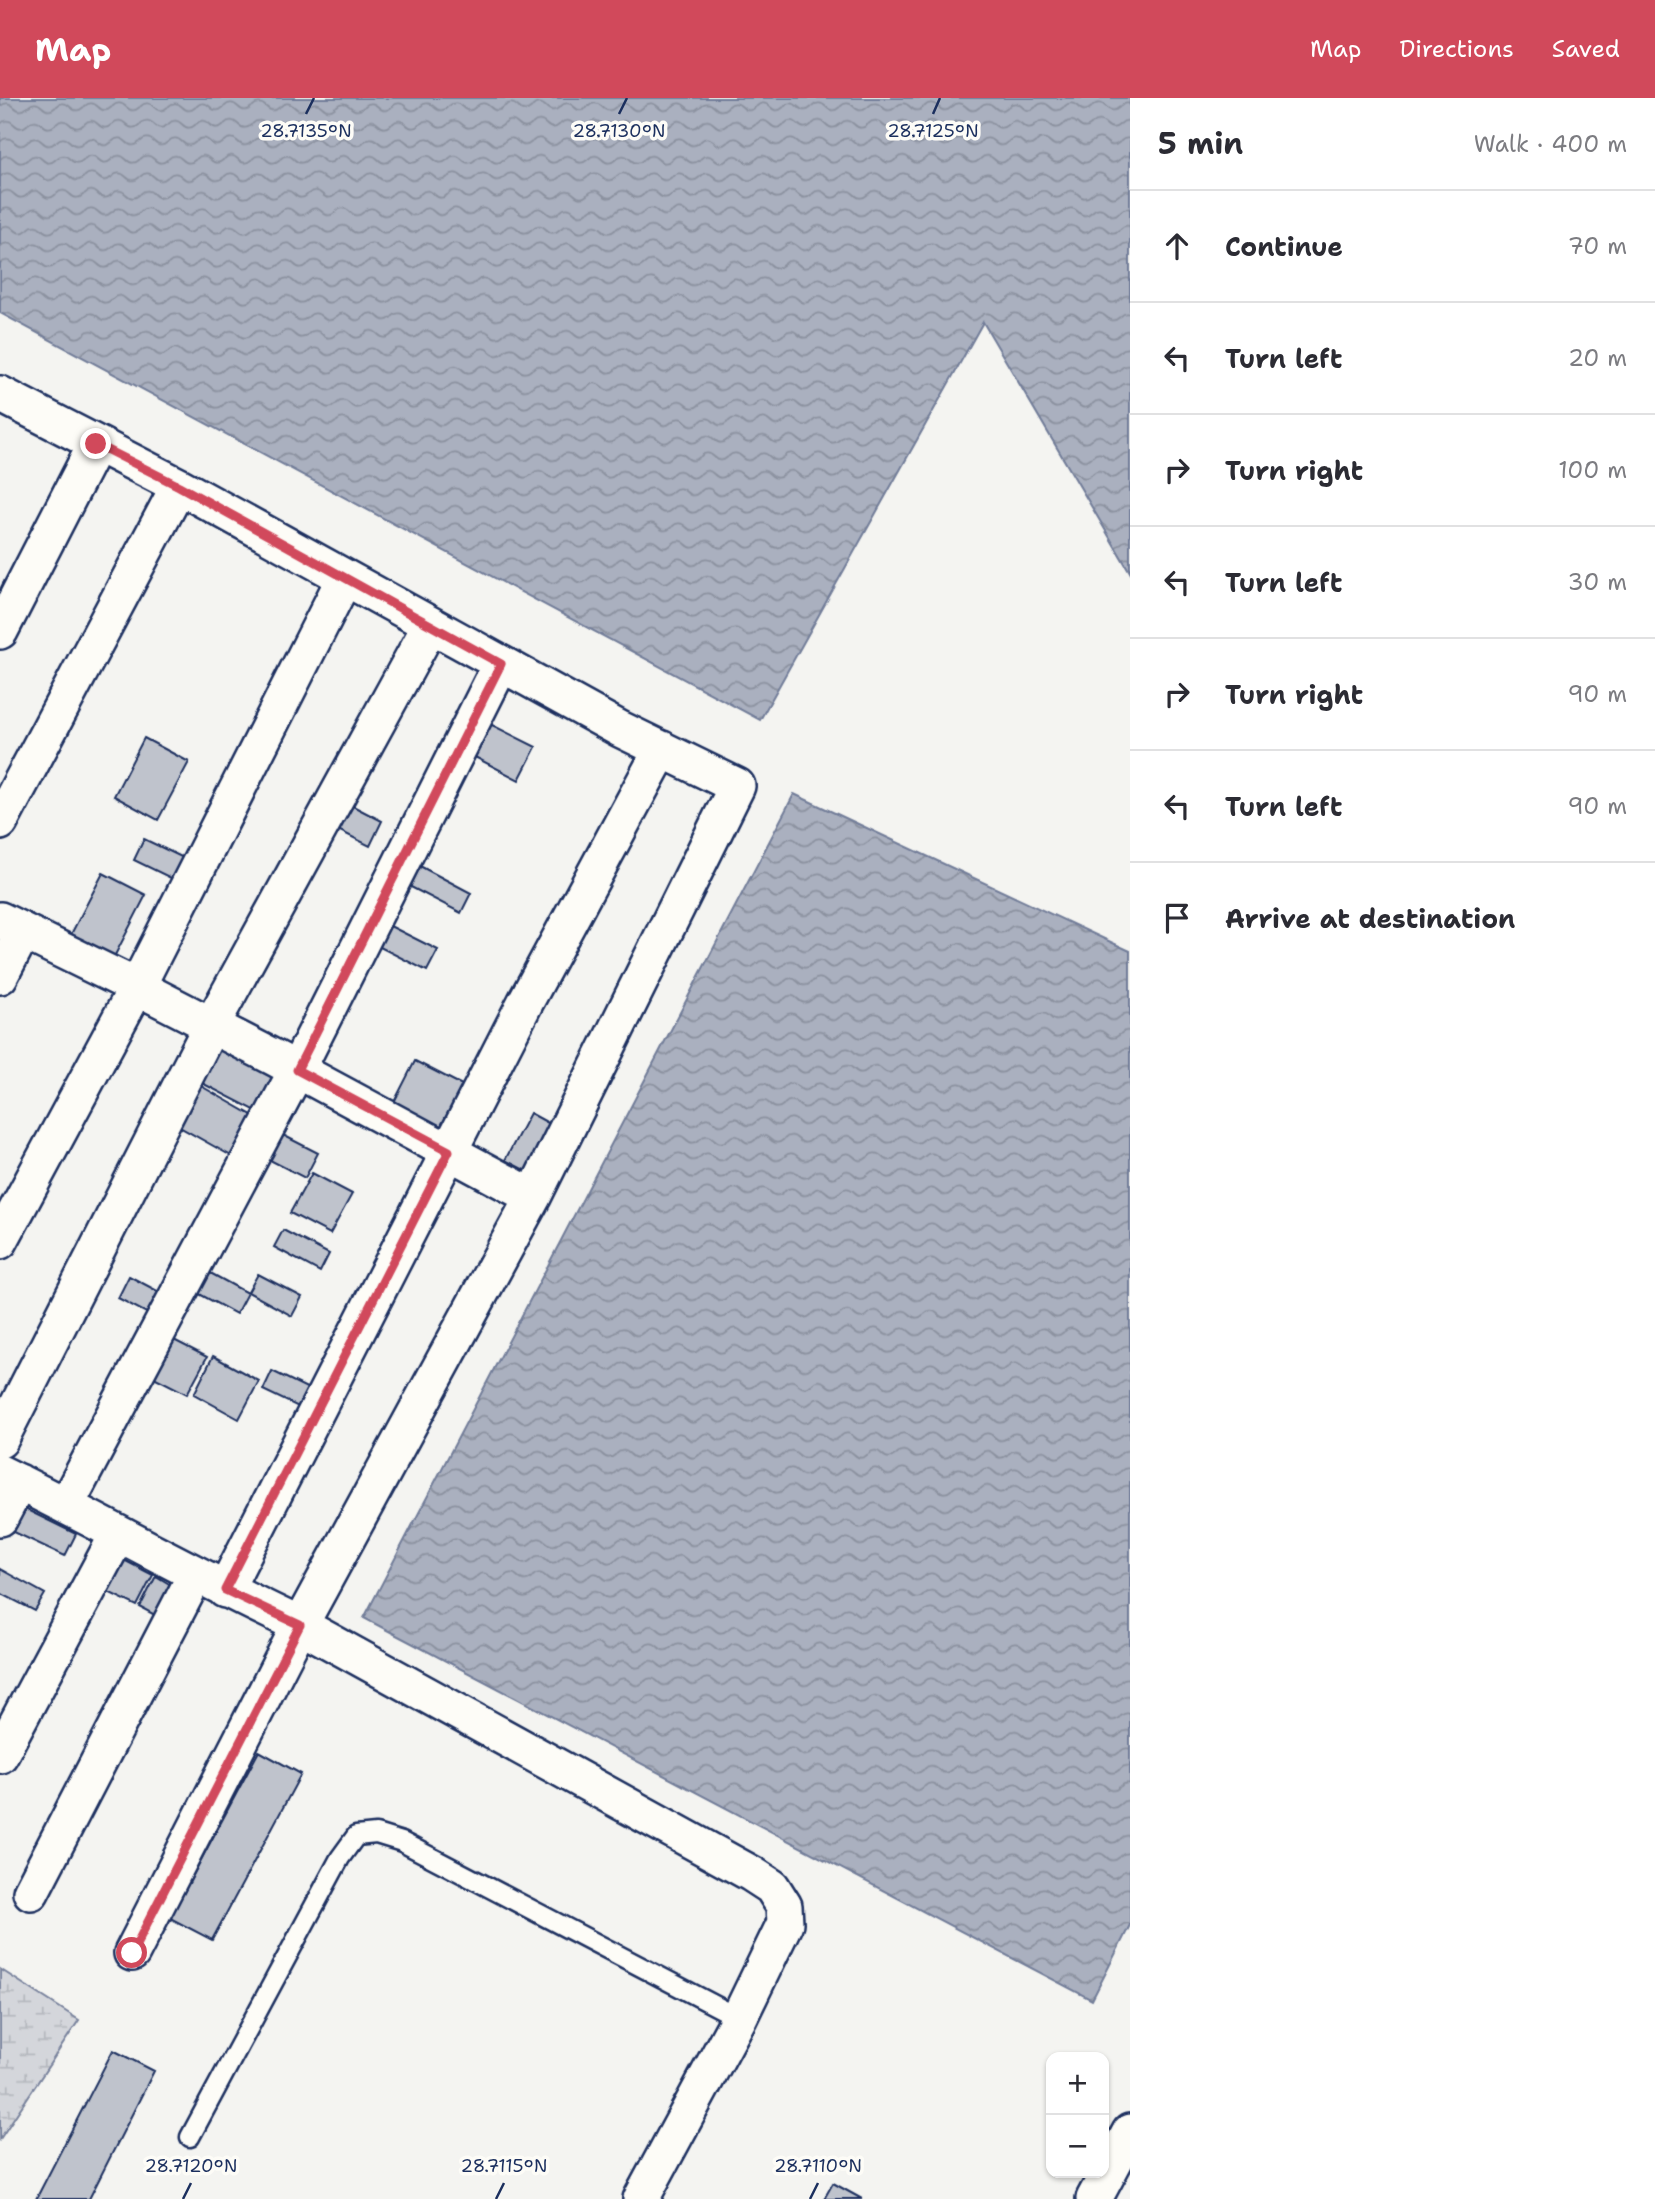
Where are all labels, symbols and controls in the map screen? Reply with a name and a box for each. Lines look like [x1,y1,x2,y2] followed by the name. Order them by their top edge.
[35,27,111,72] text: Map
[1310,33,1361,65] text: Map
[1399,33,1514,65] text: Directions
[1552,33,1620,65] text: Saved
[260,119,352,143] text: 28.7135°N
[572,119,666,143] text: 28.7130°N
[887,119,979,143] text: 28.7125°N
[1158,123,1243,164] text: 5 min
[1474,129,1627,159] text: Walk · 400 m
[1158,227,1196,265] icon: ahead
[1225,229,1343,264] text: Continue
[1568,231,1627,261] text: 70 m
[1158,339,1196,377] icon: left
[1225,341,1342,376] text: Turn left
[1568,343,1627,373] text: 20 m
[80,428,111,459] route end
[1158,451,1196,489] icon: right
[1225,453,1363,488] text: Turn right
[1558,455,1627,485] text: 100 m
[1158,563,1196,601] icon: left
[1225,565,1342,600] text: Turn left
[1568,567,1627,597] text: 30 m
[1158,675,1196,713] icon: right
[1225,677,1363,712] text: Turn right
[1567,679,1627,709] text: 90 m
[1158,787,1196,825] icon: left
[1225,789,1342,824] text: Turn left
[1567,791,1627,821] text: 90 m
[1158,899,1196,937] icon: arrive
[1225,901,1515,936] text: Arrive at destination
[116,1937,147,1968] route start
[1046,2052,1109,2178] map controls
[1046,2052,1109,2115] button: +
[1046,2115,1109,2178] button: −
[145,2154,237,2178] text: 28.7120°N
[461,2154,547,2178] text: 28.7115°N
[774,2154,862,2178] text: 28.7110°N

